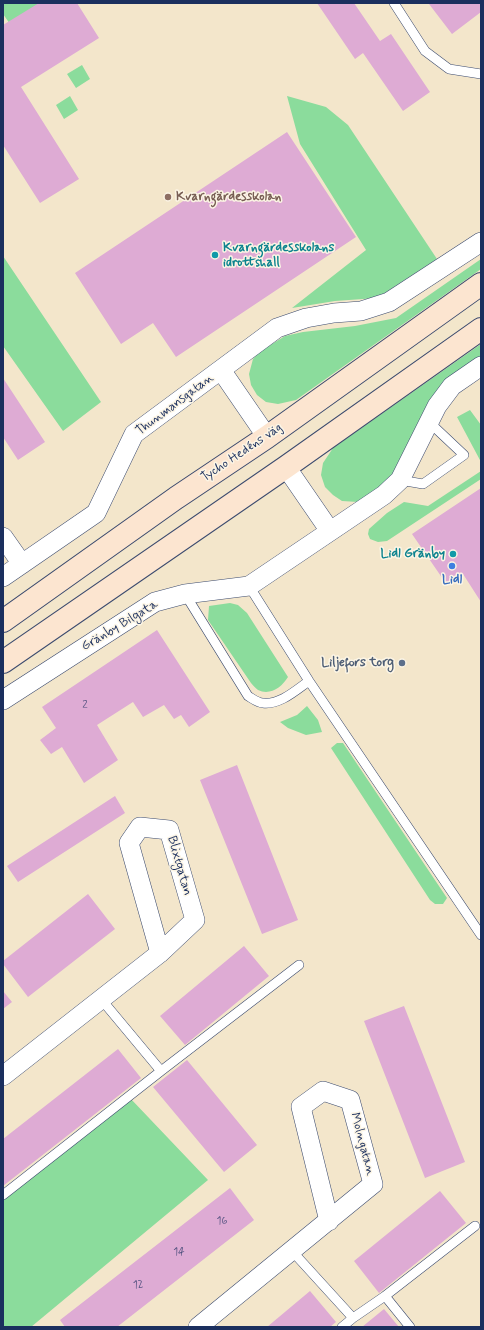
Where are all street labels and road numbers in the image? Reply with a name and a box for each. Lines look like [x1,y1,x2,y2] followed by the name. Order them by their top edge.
[133,371,217,439] street label: Thunmansgatan
[198,420,286,486] street label: Tycho Hedéns väg
[79,597,161,655] street label: Gränby Bilgata
[163,834,195,898] street label: Blixtgatan
[346,1111,378,1177] street label: Molngatan

